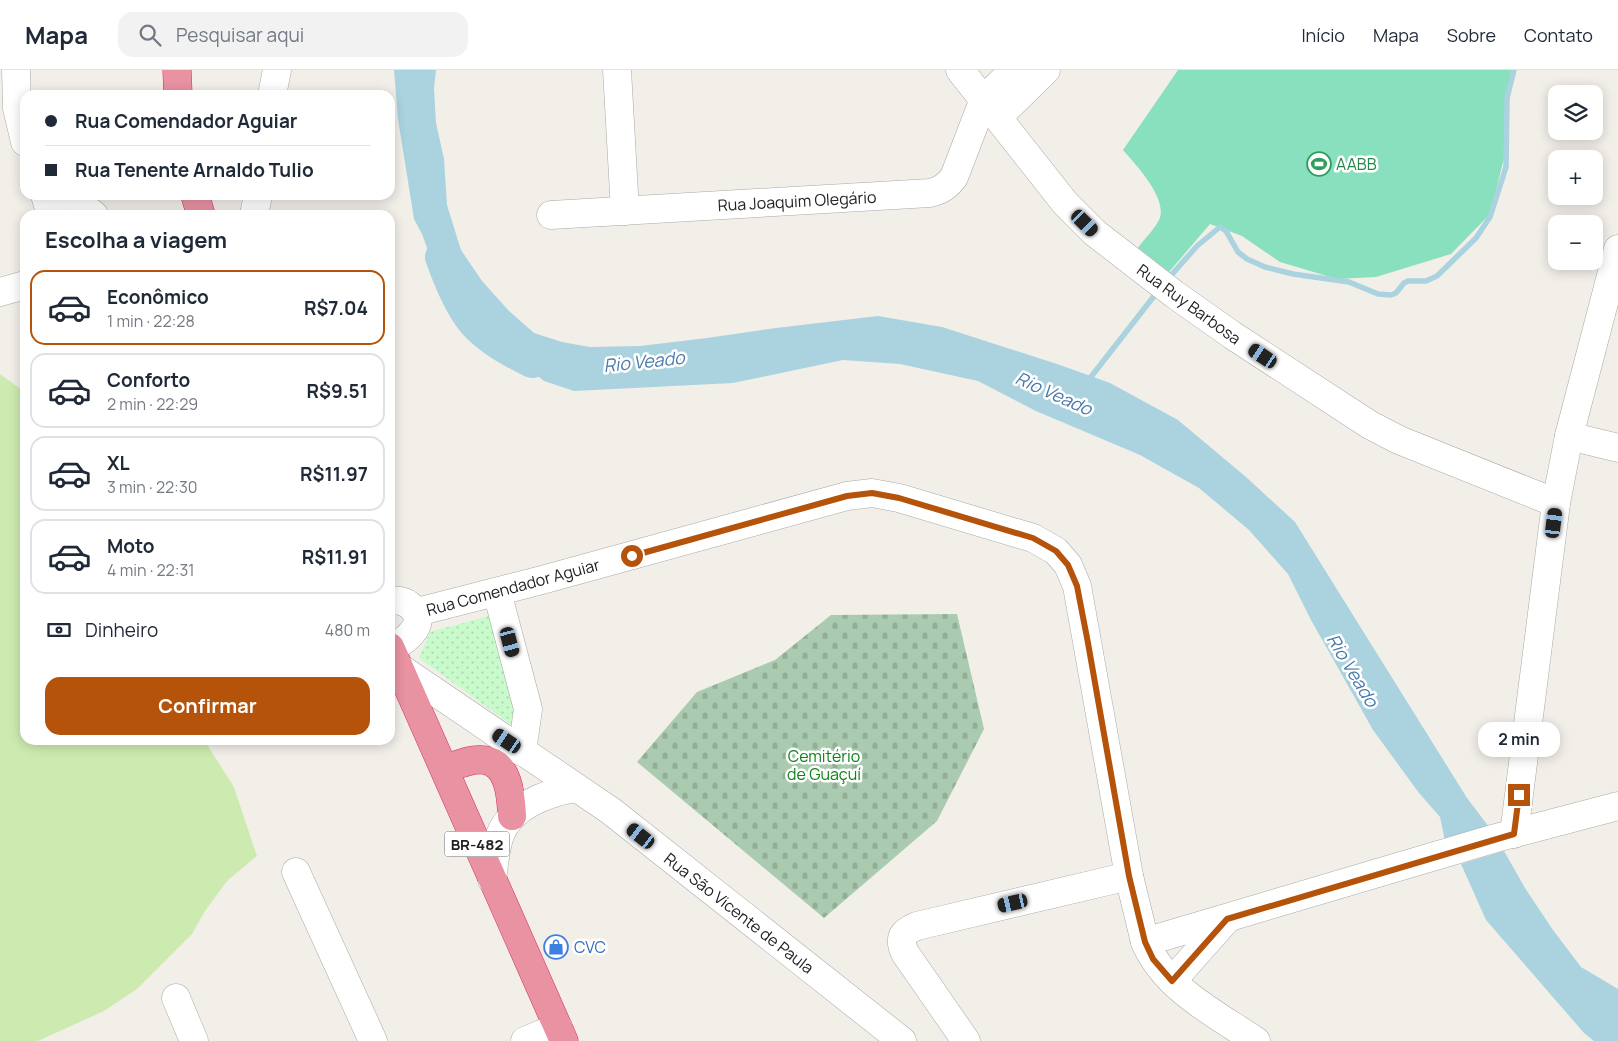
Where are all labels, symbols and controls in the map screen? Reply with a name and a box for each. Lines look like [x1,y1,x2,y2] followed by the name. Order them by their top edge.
[118,12,468,57] search box
[25,18,88,51] text: Mapa
[136,21,164,49] icon: search
[176,22,304,48] text: Pesquisar aqui
[1301,23,1345,47] text: Início
[1373,23,1419,47] text: Mapa
[1447,23,1496,47] text: Sobre
[1524,23,1593,47] text: Contato
[1548,85,1603,270] map controls
[1548,85,1603,140] button: layers
[75,108,297,134] text: Rua Comendador Aguiar
[1548,150,1603,205] button: +
[1306,151,1332,177] sports icon: AABB
[1336,153,1377,175] place label: AABB
[75,157,314,183] text: Rua Tenente Arnaldo Tulio
[717,186,877,216] street label: Rua Joaquim Olegário
[1069,207,1100,239] car
[1548,215,1603,270] button: −
[45,225,227,255] text: Escolha a viagem
[1133,259,1245,349] street label: Rua Ruy Barbosa
[107,284,209,310] text: Econômico
[47,285,92,330] icon: car
[304,295,368,321] text: R$7.04
[107,310,195,332] text: 1 min · 22:28
[1246,341,1279,371] car
[602,345,687,377] water label: Rio Veado
[1012,366,1097,421] water label: Rio Veado
[107,367,190,393] text: Conforto
[47,368,92,413] icon: car
[307,378,368,404] text: R$9.51
[107,393,198,415] text: 2 min · 22:29
[107,450,130,476] text: XL
[47,451,92,496] icon: car
[300,461,368,487] text: R$11.97
[107,476,198,498] text: 3 min · 22:30
[1544,507,1563,539] car
[107,533,154,559] text: Moto
[47,534,92,579] icon: car
[302,544,368,570] text: R$11.91
[621,545,643,567] route start
[424,553,602,621] street label: Rua Comendador Aguiar
[107,559,195,581] text: 4 min · 22:31
[45,616,73,644] icon: cash
[85,617,158,643] text: Dinheiro
[325,619,370,641] text: 480 m
[498,626,521,658] car
[1322,629,1385,712] water label: Rio Veado
[45,677,370,735] button: Confirmar
[1478,722,1560,758] callout: 2 min
[490,726,523,756] car
[1498,728,1540,750] text: 2 min
[787,745,861,785] park label: Cemitério de Guaçuí
[1508,784,1530,806] route end
[624,821,657,851] car
[444,832,510,856] road number: BR-482
[660,848,818,978] street label: Rua São Vicente de Paula
[996,892,1029,914] car
[543,934,569,960] shop icon: CVC
[574,936,606,958] place label: CVC

